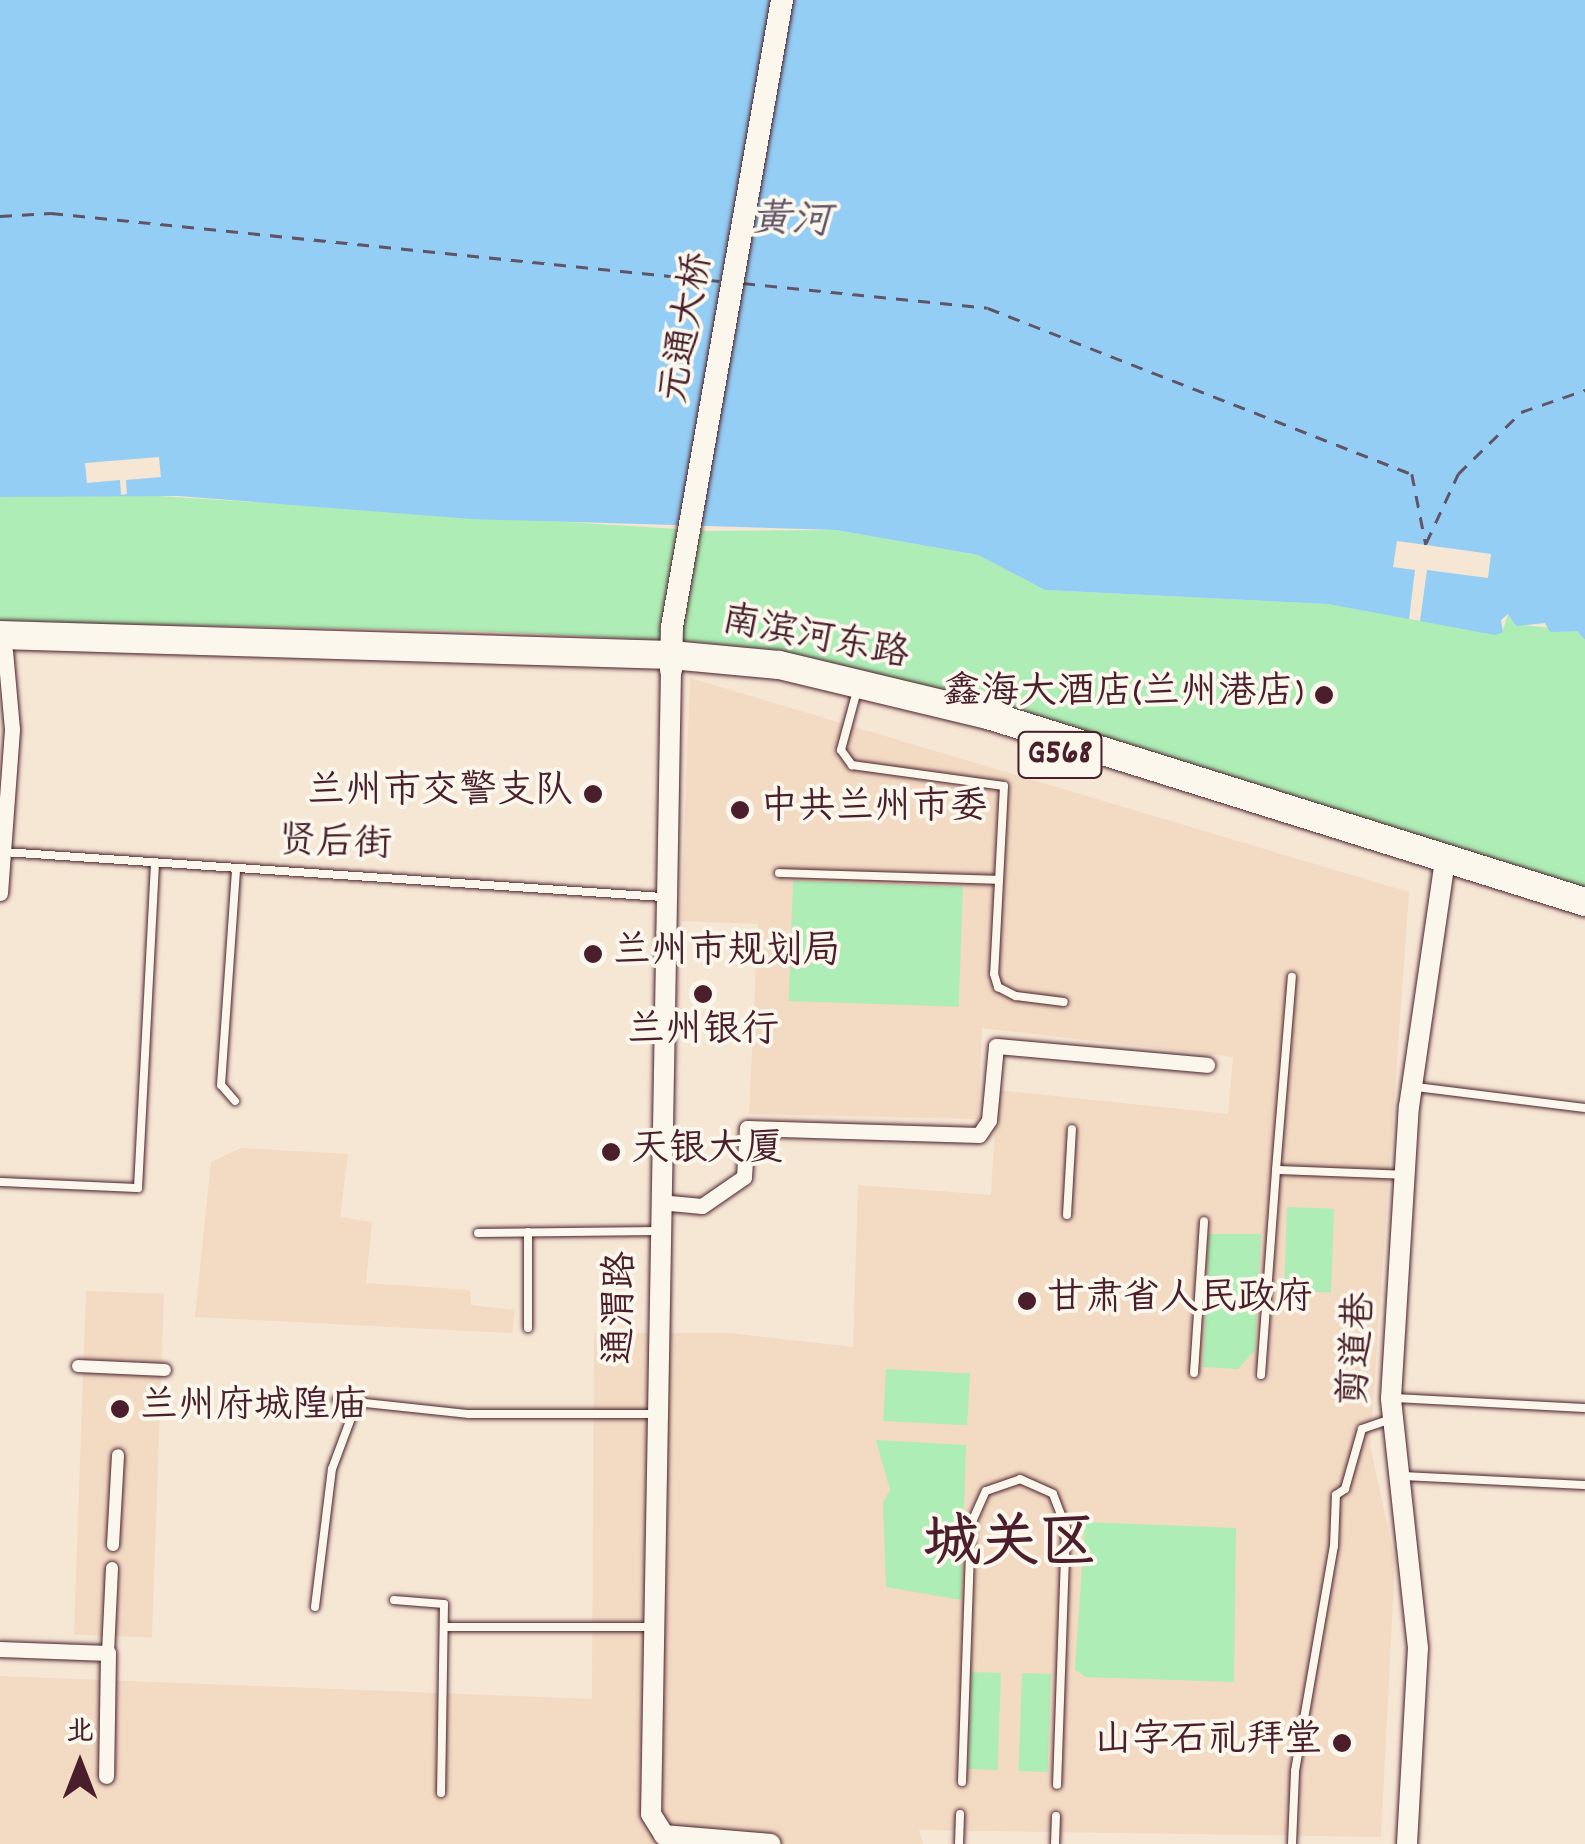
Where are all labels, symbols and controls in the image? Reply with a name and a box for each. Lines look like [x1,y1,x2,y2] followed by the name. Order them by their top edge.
[750,199,832,249] water label: 黄河
[653,249,725,407] street label: 元通大桥
[717,599,913,681] street label: 南滨河东路
[943,672,1304,718] place label: 鑫海大酒店(兰州港店)
[1313,684,1335,706] marker: 鑫海大酒店(兰州港店)
[1015,725,1105,785] road number: G568
[307,771,573,817] place label: 兰州市交警支队
[582,783,604,805] marker: 兰州市交警支队
[760,787,988,833] place label: 中共兰州市委
[729,799,751,821] marker: 中共兰州市委
[277,821,393,871] street label: 贤后街
[613,931,841,977] place label: 兰州市规划局
[582,943,604,965] marker: 兰州市规划局
[692,983,714,1005] marker: 兰州银行
[627,1010,779,1056] place label: 兰州银行
[631,1129,783,1175] place label: 天银大厦
[600,1141,622,1163] marker: 天银大厦
[599,1251,647,1365] street label: 通渭路
[1047,1278,1313,1324] place label: 甘肃省人民政府
[1016,1290,1038,1312] marker: 甘肃省人民政府
[1334,1291,1386,1407] street label: 剪道巷
[140,1386,368,1432] place label: 兰州府城隍庙
[109,1398,131,1420] marker: 兰州府城隍庙
[923,1513,1097,1583] district label: 城关区
[30,1714,130,1814] north arrow
[66,1714,94,1754] text: 北
[1094,1720,1322,1766] place label: 山字石礼拜堂
[1331,1732,1353,1754] marker: 山字石礼拜堂

